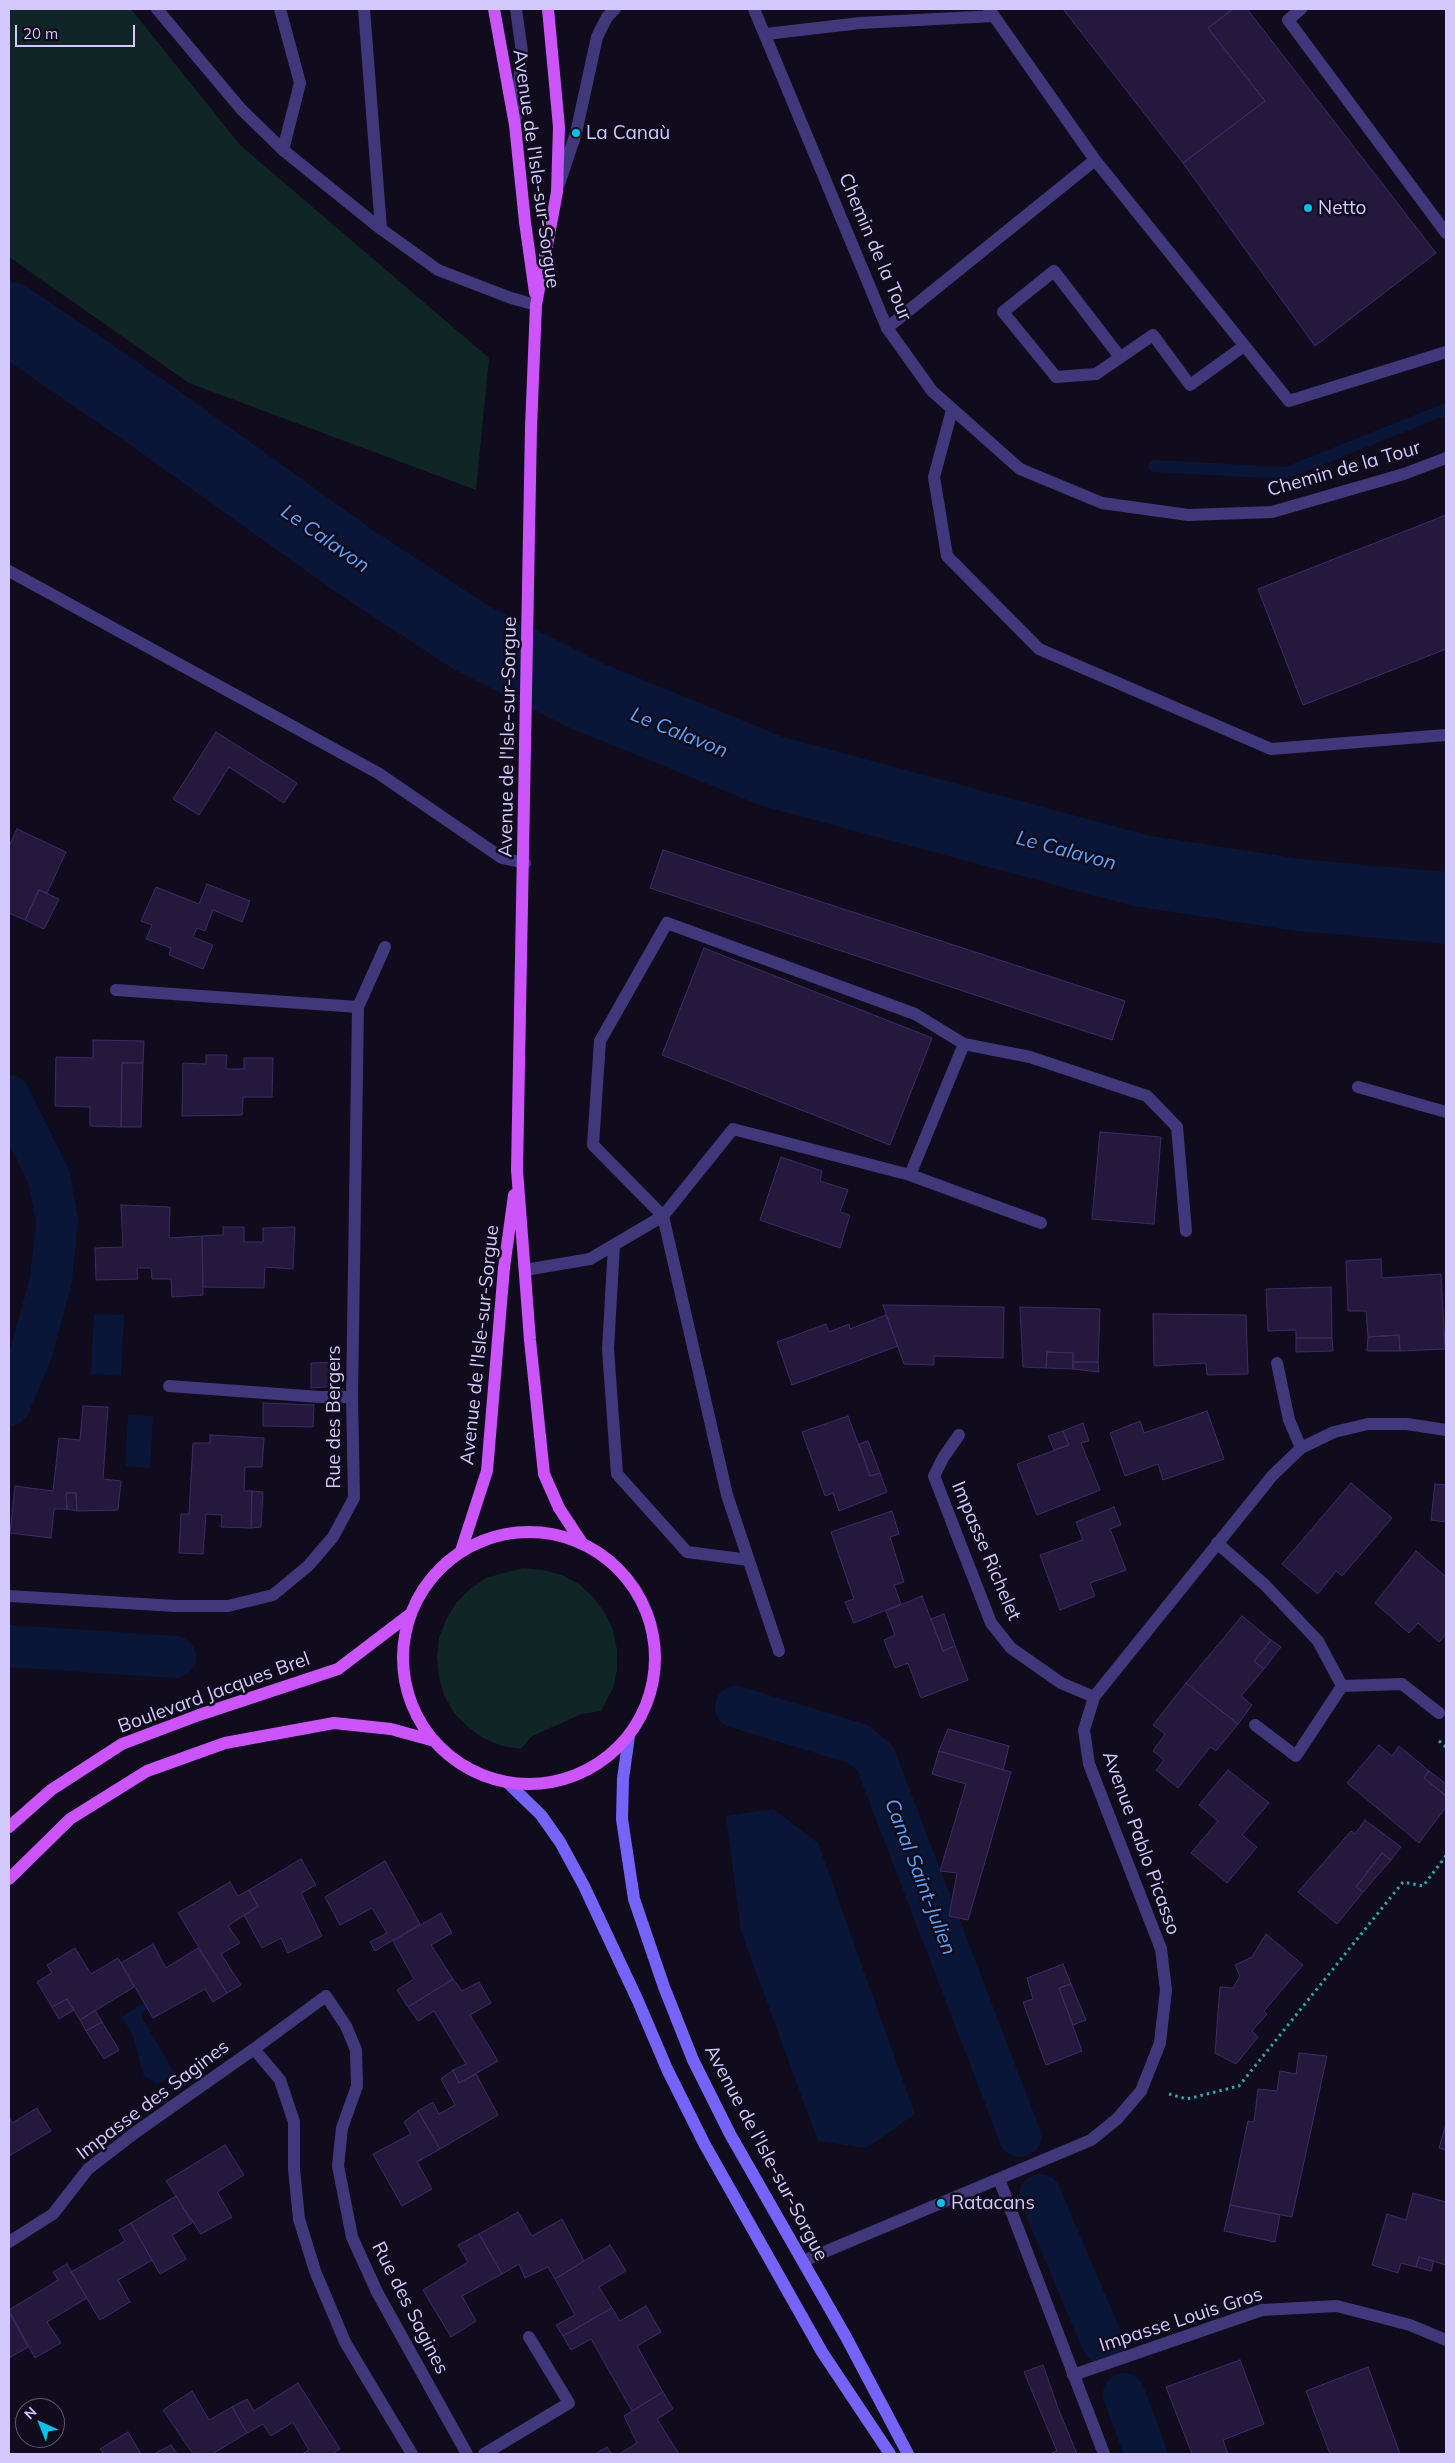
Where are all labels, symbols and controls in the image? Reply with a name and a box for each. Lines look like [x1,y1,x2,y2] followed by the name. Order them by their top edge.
[18,15,138,47] scale bar
[23,24,58,43] text: 20 m
[508,48,564,290] street label: Avenue de l'Isle-sur-Sorgue
[586,122,670,144] place label: La Canaù
[570,127,582,139] marker: La Canaù
[834,170,916,324] street label: Chemin de la Tour
[1318,197,1366,219] place label: Netto
[1302,202,1314,214] marker: Netto
[1265,436,1423,502] street label: Chemin de la Tour
[276,500,374,578] water label: Le Calavon
[494,616,522,858] street label: Avenue de l'Isle-sur-Sorgue
[627,703,731,763] water label: Le Calavon
[1013,826,1119,876] water label: Le Calavon
[456,1224,504,1466] street label: Avenue de l'Isle-sur-Sorgue
[323,1345,345,1489] street label: Rue des Bergers
[946,1478,1026,1624] street label: Impasse Richelet
[115,1648,313,1738] street label: Boulevard Jacques Brel
[1097,1748,1185,1938] street label: Avenue Pablo Picasso
[879,1796,961,1958] water label: Canal Saint-Julien
[72,2035,234,2165] street label: Impasse des Sagines
[699,2041,833,2265] street label: Avenue de l'Isle-sur-Sorgue
[951,2192,1035,2214] place label: Ratacans
[935,2197,947,2209] marker: Ratacans
[367,2238,453,2378] street label: Rue des Sagines
[1096,2283,1266,2357] street label: Impasse Louis Gros
[15,2398,65,2448] north arrow
[20,2403,40,2423] text: N

